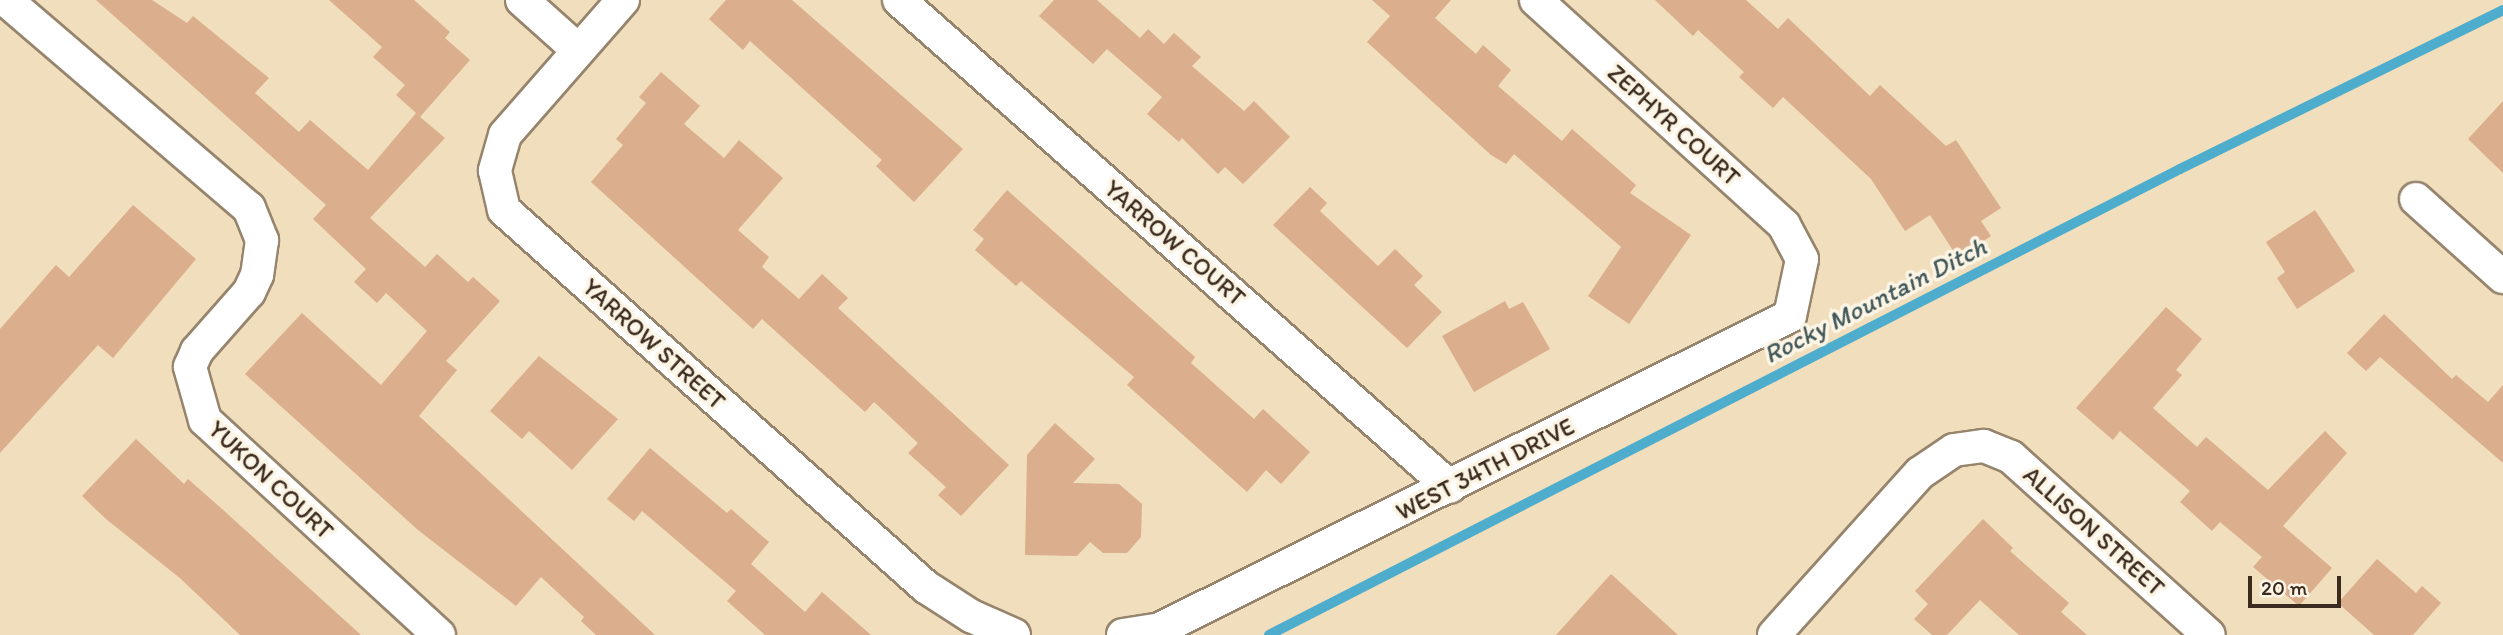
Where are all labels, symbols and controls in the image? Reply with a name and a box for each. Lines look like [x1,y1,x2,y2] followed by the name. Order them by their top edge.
[1602,58,1746,192] street label: ZEPHYR COURT
[1099,174,1251,312] street label: YARROW COURT
[1759,232,1991,370] water label: Rocky Mountain Ditch
[577,272,731,416] street label: YARROW STREET
[1391,412,1579,526] street label: WEST 34TH DRIVE
[202,415,340,545] street label: YUKON COURT
[2017,460,2171,602] street label: ALLISON STREET
[2251,562,2344,606] scale bar
[2261,575,2307,600] text: 20 m

